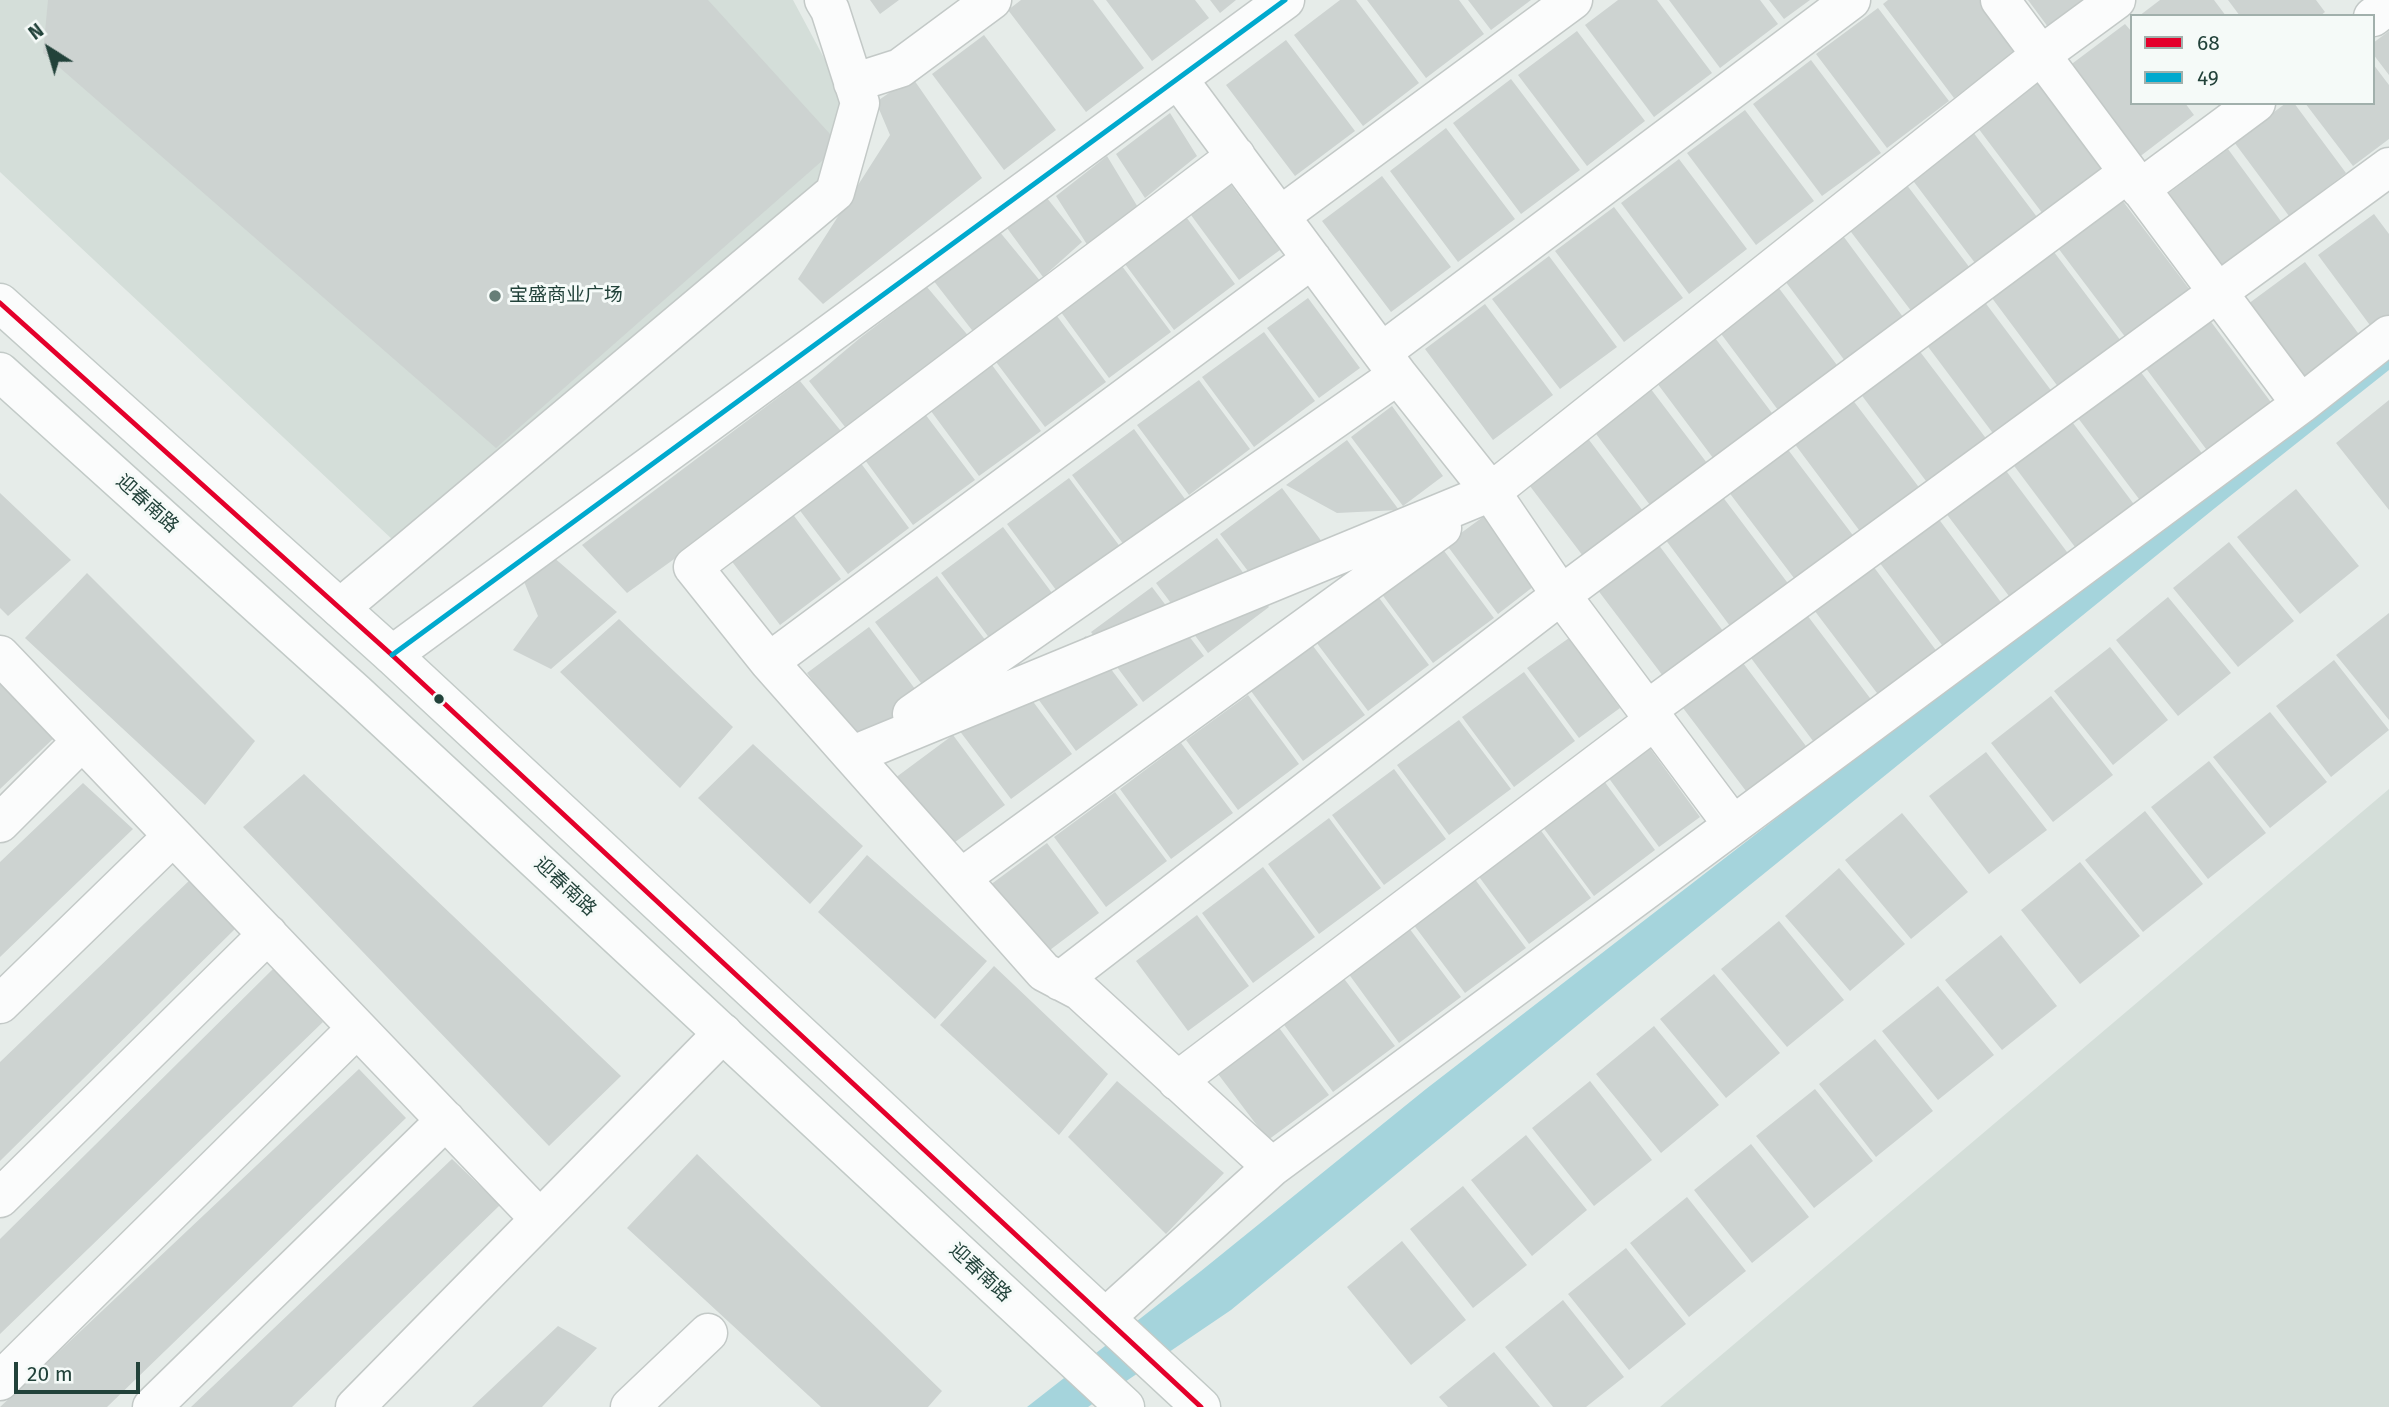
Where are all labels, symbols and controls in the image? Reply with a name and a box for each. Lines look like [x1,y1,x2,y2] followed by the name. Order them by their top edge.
[14,14,84,84] north arrow
[2130,14,2375,105] legend
[24,19,48,45] text: N
[2197,30,2220,56] text: 68
[2197,65,2219,91] text: 49
[509,285,623,307] place label: 宝盛商业广场
[487,288,503,304] marker: 宝盛商业广场
[111,470,183,538] street label: 迎春南路
[432,692,446,706] unlabelled marker
[529,853,601,921] street label: 迎春南路
[944,1239,1016,1307] street label: 迎春南路
[18,1348,144,1392] scale bar
[27,1361,73,1387] text: 20 m

